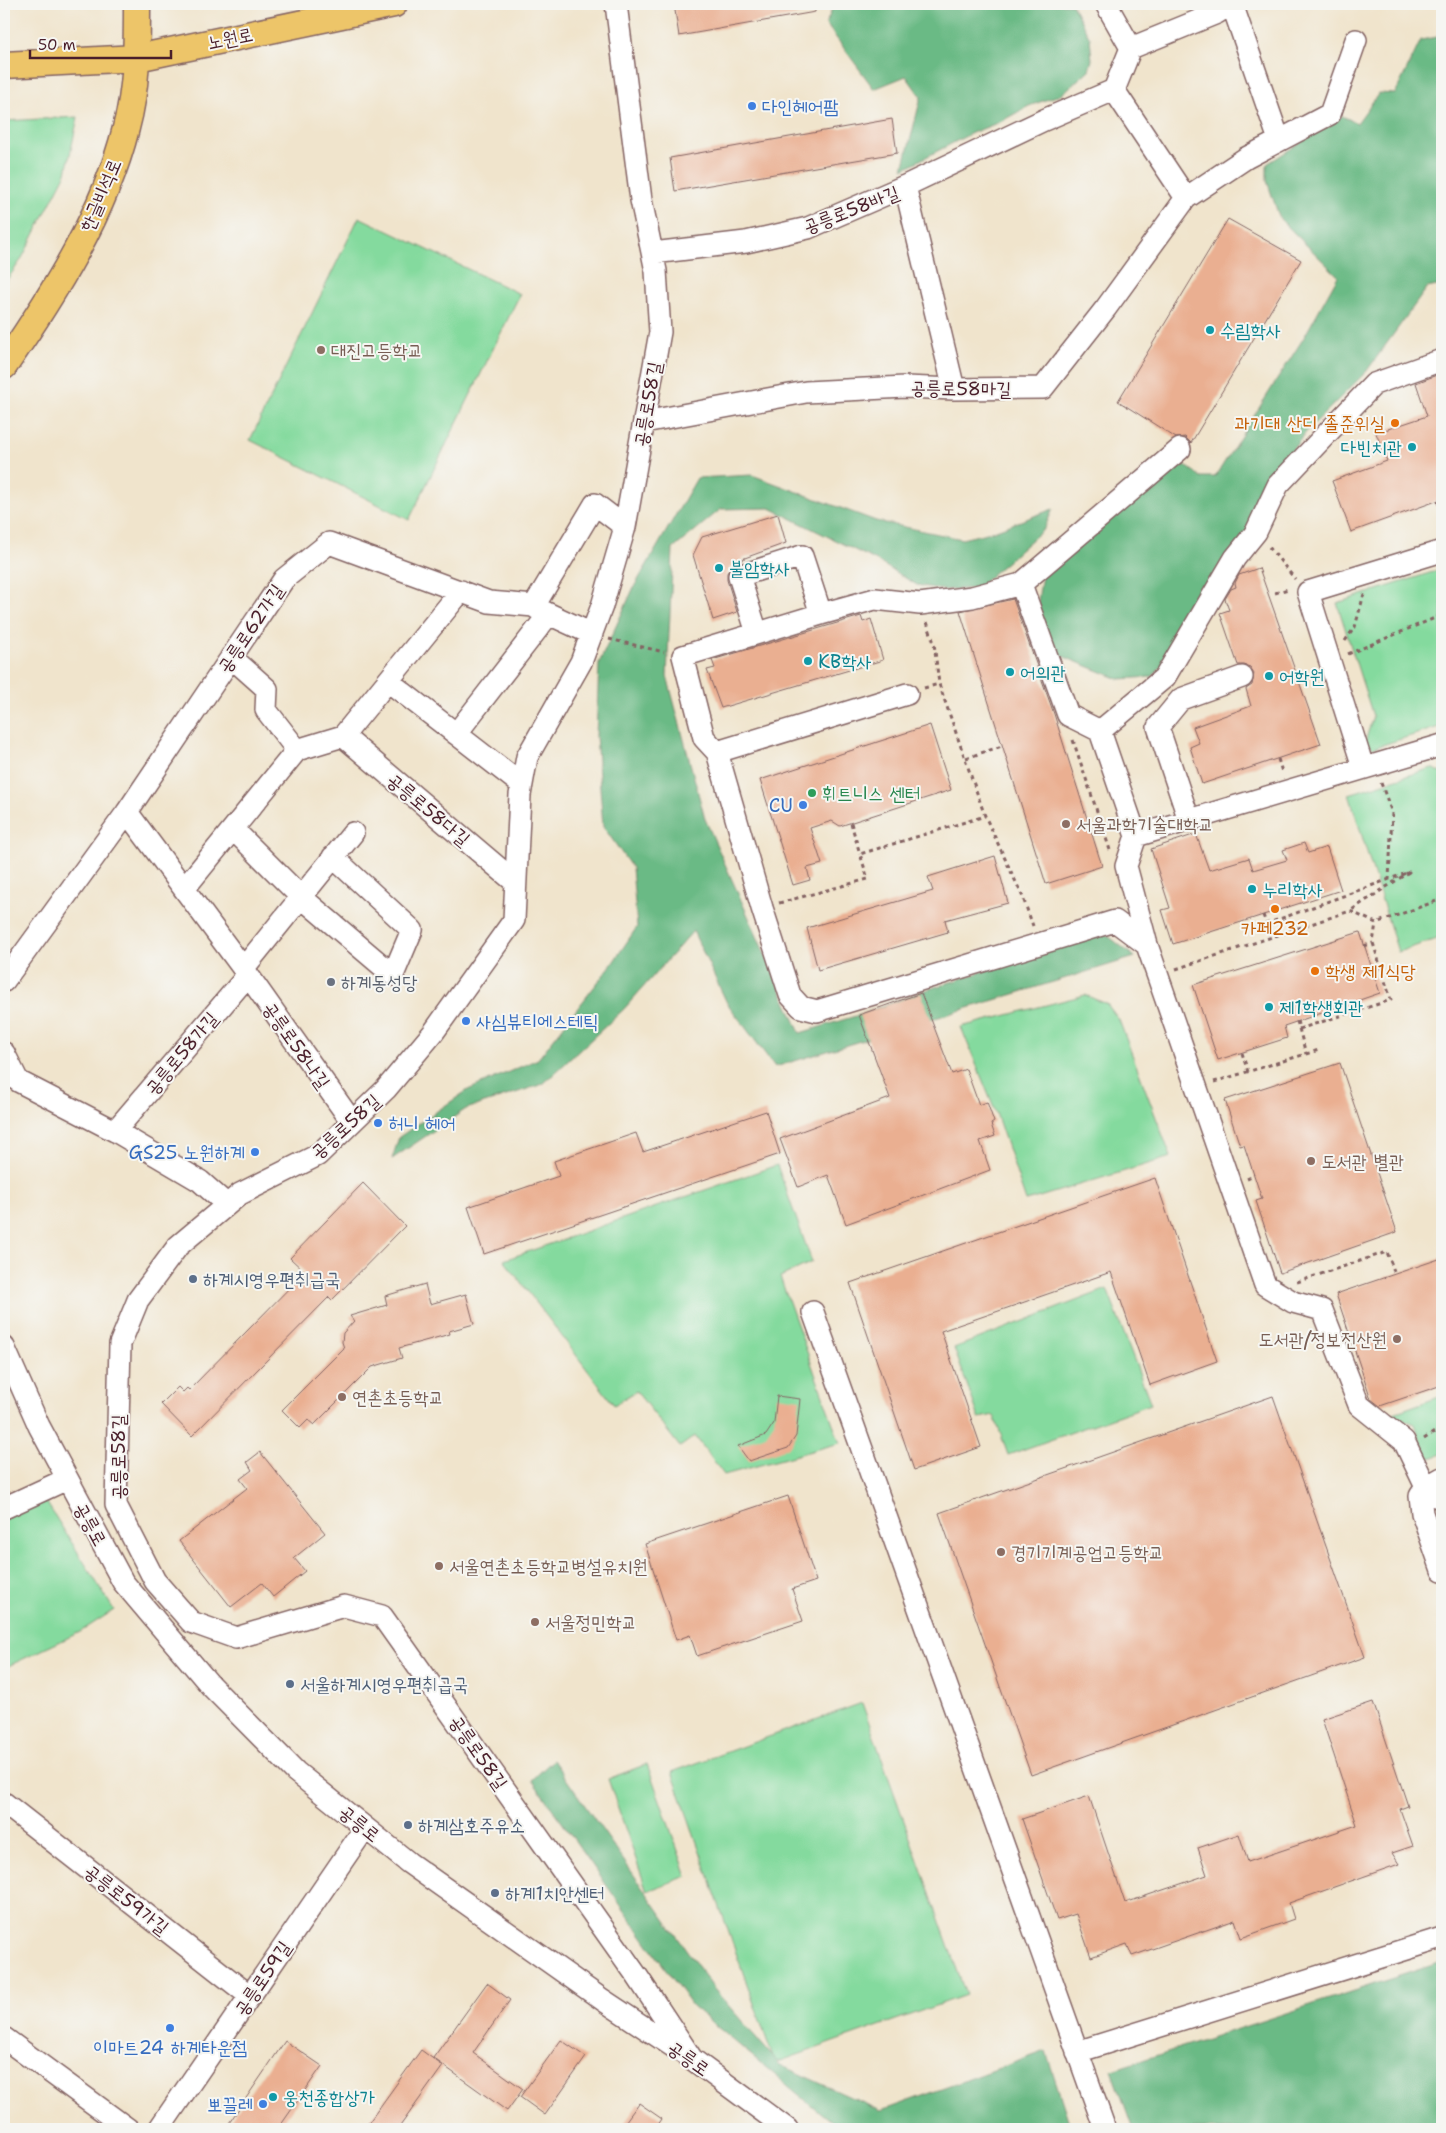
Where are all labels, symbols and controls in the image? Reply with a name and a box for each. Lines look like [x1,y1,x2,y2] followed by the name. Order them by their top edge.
[205,21,255,55] street label: 노원로
[30,28,171,60] scale bar
[38,35,76,55] text: 50 m
[762,94,838,119] place label: 다인헤어팜
[746,100,758,112] marker: 다인헤어팜
[74,155,127,235] street label: 한글비석로
[800,180,903,239] street label: 공릉로58바길
[1220,318,1281,343] place label: 수림학사
[1204,324,1216,336] marker: 수림학사
[331,338,423,363] place label: 대진고등학교
[315,344,327,356] marker: 대진고등학교
[628,360,667,448] street label: 공릉로58길
[910,375,1012,402] street label: 공릉로58마길
[1234,411,1385,436] place label: 과기대 산디 졸준위실
[1389,417,1401,429] marker: 과기대 산디 졸준위실
[1341,435,1402,460] place label: 다빈치관
[1406,441,1418,453] marker: 다빈치관
[729,556,790,581] place label: 불암학사
[713,562,725,574] marker: 불암학사
[212,579,289,677] street label: 공릉로62가길
[818,649,872,674] place label: KB학사
[802,655,814,667] marker: KB학사
[1020,660,1066,685] place label: 어의관
[1279,664,1325,689] place label: 어학원
[1004,666,1016,678] marker: 어의관
[1263,670,1275,682] marker: 어학원
[382,767,475,851] street label: 공릉로58다길
[822,781,920,806] place label: 휘트니스 센터
[806,787,818,799] marker: 휘트니스 센터
[769,793,793,818] place label: CU
[797,799,809,811] marker: CU
[1076,812,1214,837] place label: 서울과학기술대학교
[1060,818,1072,830] marker: 서울과학기술대학교
[1262,877,1323,902] place label: 누리학사
[1246,883,1258,895] marker: 누리학사
[1269,903,1281,915] marker: 카페232
[1241,916,1309,941] place label: 카페232
[1325,959,1416,984] place label: 학생 제1식당
[1309,965,1321,977] marker: 학생 제1식당
[341,970,417,995] place label: 하계동성당
[325,976,337,988] marker: 하계동성당
[1279,995,1363,1020] place label: 제1학생회관
[257,997,336,1094] street label: 공릉로58나길
[1263,1001,1275,1013] marker: 제1학생회관
[139,1007,223,1100] street label: 공릉로58가길
[476,1009,598,1034] place label: 사심뷰티에스테틱
[460,1015,472,1027] marker: 사심뷰티에스테틱
[305,1088,386,1164] street label: 공릉로58길
[388,1111,456,1136] place label: 허니 헤어
[372,1117,384,1129] marker: 허니 헤어
[129,1140,245,1165] place label: GS25 노원하계
[249,1146,261,1158] marker: GS25 노원하계
[1321,1149,1404,1174] place label: 도서관 별관
[1305,1155,1317,1167] marker: 도서관 별관
[203,1267,341,1292] place label: 하계시영우편취급국
[187,1273,199,1285] marker: 하계시영우편취급국
[1258,1327,1387,1352] place label: 도서관/정보전산원
[1391,1333,1403,1345] marker: 도서관/정보전산원
[352,1385,444,1410] place label: 연촌초등학교
[336,1391,348,1403] marker: 연촌초등학교
[106,1414,131,1500] street label: 공릉로58길
[69,1498,113,1550] street label: 공릉로
[1011,1540,1164,1565] place label: 경기기계공업고등학교
[995,1546,1007,1558] marker: 경기기계공업고등학교
[449,1554,648,1579] place label: 서울연촌초등학교병설유치원
[433,1560,445,1572] marker: 서울연촌초등학교병설유치원
[545,1610,637,1635] place label: 서울정민학교
[529,1616,541,1628] marker: 서울정민학교
[300,1672,468,1697] place label: 서울하계시영우편취급국
[284,1678,296,1690] marker: 서울하계시영우편취급국
[444,1710,513,1795] street label: 공릉로58길
[334,1799,385,1848] street label: 공릉로
[418,1813,525,1838] place label: 하계삼호주유소
[402,1819,414,1831] marker: 하계삼호주유소
[79,1859,174,1940] street label: 공릉로59가길
[505,1881,605,1906] place label: 하계1치안센터
[489,1887,501,1899] marker: 하계1치안센터
[228,1936,297,2021] street label: 공릉로59길
[164,2022,176,2034] marker: 이마트24 하계타운점
[93,2035,247,2060] place label: 이마트24 하계타운점
[663,2035,715,2082] street label: 공릉로
[283,2085,375,2110] place label: 웅천종합상가
[267,2091,279,2103] marker: 웅천종합상가
[207,2092,253,2117] place label: 뽀끌레
[257,2098,269,2110] marker: 뽀끌레

